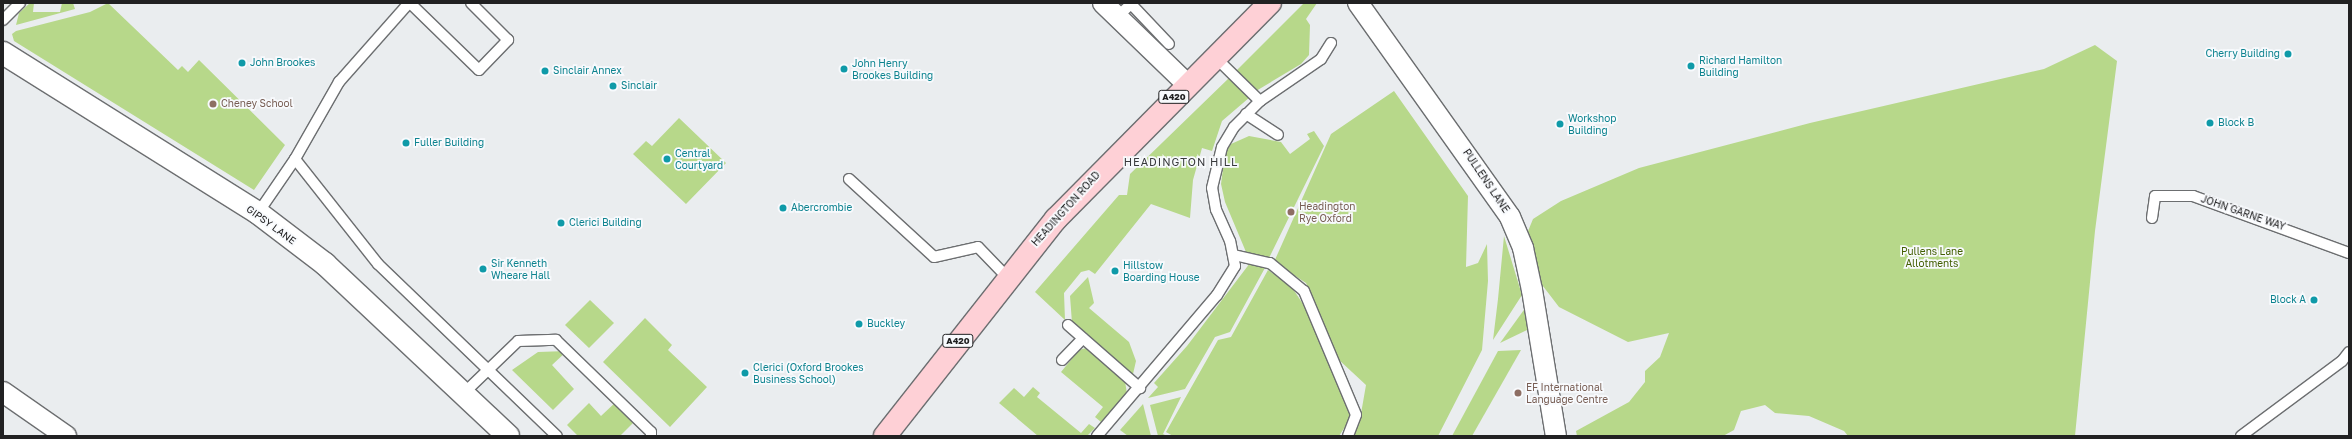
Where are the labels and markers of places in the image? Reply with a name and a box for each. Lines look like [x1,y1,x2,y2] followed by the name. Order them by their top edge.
[2205,48,2280,60] place label: Cherry Building
[2283,49,2293,59] marker: Cherry Building
[1699,54,1782,78] place label: Richard Hamilton Building
[250,57,315,69] place label: John Brookes
[852,57,933,80] place label: John Henry Brookes Building
[237,58,247,68] marker: John Brookes
[1686,61,1696,71] marker: Richard Hamilton Building
[839,64,849,74] marker: John Henry Brookes Building
[553,65,622,77] place label: Sinclair Annex
[540,66,550,76] marker: Sinclair Annex
[621,80,657,92] place label: Sinclair
[608,81,618,91] marker: Sinclair
[221,98,293,110] place label: Cheney School
[208,99,218,109] marker: Cheney School
[1568,112,1616,136] place label: Workshop Building
[2218,117,2254,129] place label: Block B
[2205,118,2215,128] marker: Block B
[1555,119,1565,129] marker: Workshop Building
[414,137,484,149] place label: Fuller Building
[401,138,411,148] marker: Fuller Building
[675,147,723,170] place label: Central Courtyard
[662,154,672,164] marker: Central Courtyard
[1299,200,1355,224] place label: Headington Rye Oxford
[791,202,852,214] place label: Abercrombie
[778,203,788,213] marker: Abercrombie
[1286,207,1296,217] marker: Headington Rye Oxford
[569,217,642,229] place label: Clerici Building
[556,218,566,228] marker: Clerici Building
[491,257,550,280] place label: Sir Kenneth Wheare Hall
[1123,259,1200,282] place label: Hillstow Boarding House
[478,264,488,274] marker: Sir Kenneth Wheare Hall
[1110,266,1120,276] marker: Hillstow Boarding House
[2270,294,2306,306] place label: Block A
[2309,295,2319,305] marker: Block A
[867,318,905,330] place label: Buckley
[854,319,864,329] marker: Buckley
[753,361,864,384] place label: Clerici (Oxford Brookes Business School)
[740,368,750,378] marker: Clerici (Oxford Brookes Business School)
[1526,381,1608,404] place label: EF International Language Centre
[1513,388,1523,398] marker: EF International Language Centre

